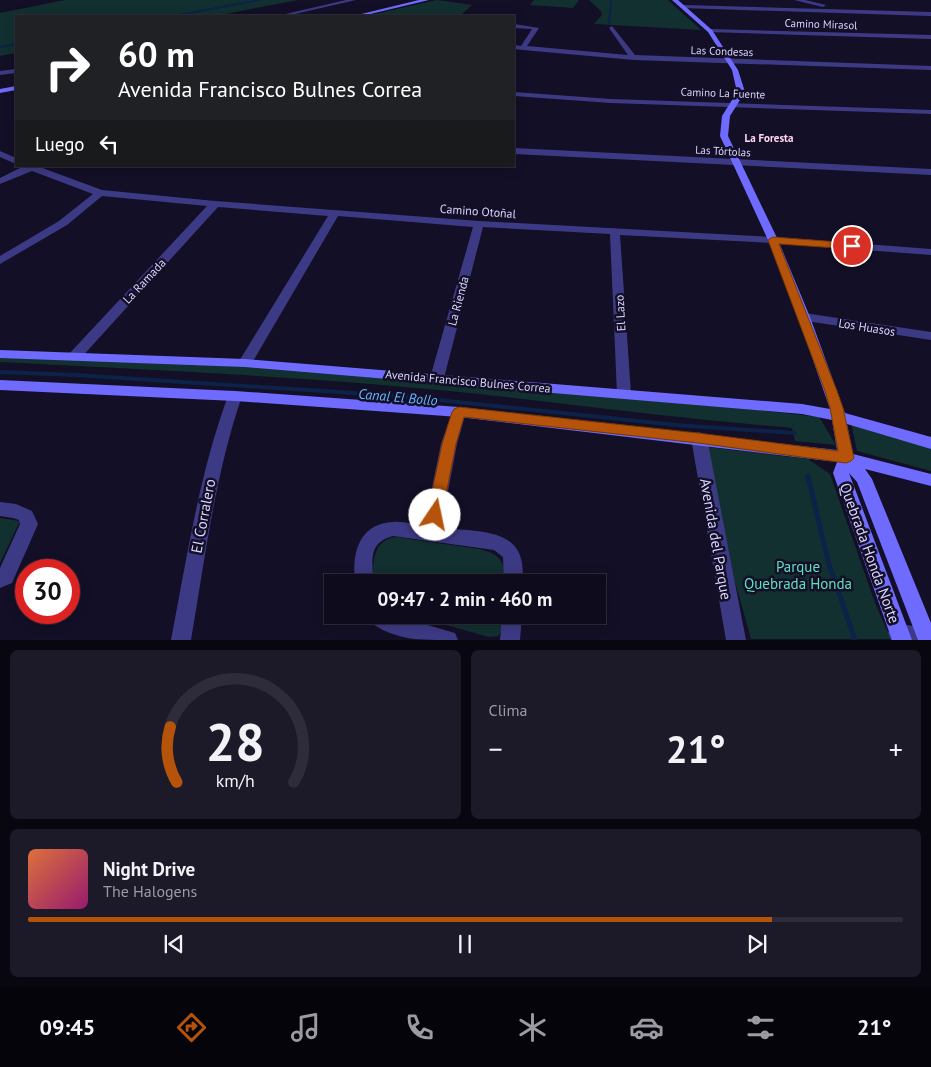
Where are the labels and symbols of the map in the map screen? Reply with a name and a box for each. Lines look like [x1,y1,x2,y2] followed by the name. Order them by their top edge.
[784,16,858,32] street label: Camino Mirasol
[691,43,754,59] street label: Las Condesas
[681,85,766,101] street label: Camino La Fuente
[745,131,793,145] district label: La Foresta
[695,143,752,159] street label: Las Tórtolas
[439,201,517,221] street label: Camino Otoñal
[831,225,873,267] pin
[119,255,169,307] street label: La Ramada
[444,275,472,327] street label: La Rienda
[612,294,628,332] street label: El Lazo
[838,315,896,339] street label: Los Huasos
[385,366,551,396] street label: Avenida Francisco Bulnes Correa
[358,385,438,409] water label: Canal El Bollo
[186,477,220,555] street label: El Corralero
[696,477,736,601] street label: Avenida del Parque
[836,480,904,626] street label: Quebrada Honda Norte
[408,488,460,540] position arrow
[744,557,852,593] park label: Parque Quebrada Honda
[15,559,80,624] speed limit sign: 30

